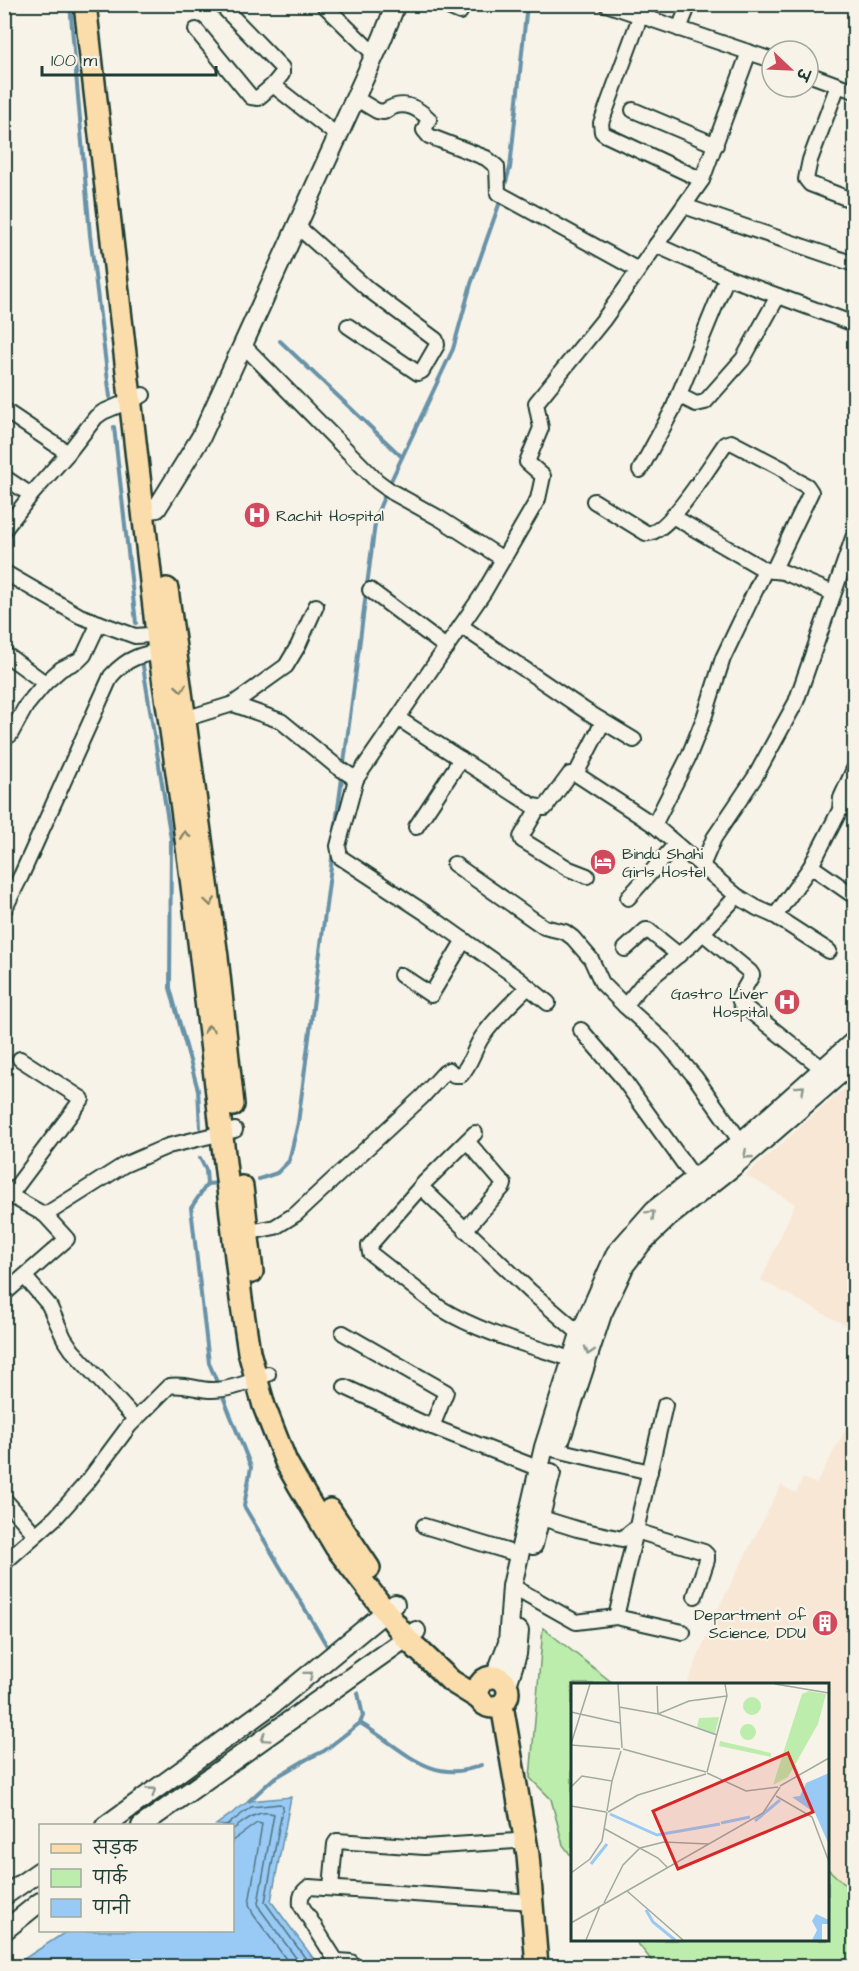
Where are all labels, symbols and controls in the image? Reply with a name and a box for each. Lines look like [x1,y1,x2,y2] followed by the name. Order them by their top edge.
[42,39,216,77] scale bar
[760,39,820,99] north arrow
[51,48,97,73] text: 100 m
[790,63,816,85] text: उ
[242,500,272,530] hospital icon: Rachit Hospital
[276,505,384,527] place label: Rachit Hospital
[174,683,186,692] one-way arrow
[180,831,192,840] one-way arrow
[622,843,706,883] place label: Bindu Shahi Girls Hostel
[588,847,618,877] hotel icon: Bindu Shahi Girls Hostel
[203,897,215,906] one-way arrow
[671,983,768,1023] place label: Gastro Liver Hospital
[772,987,802,1017] hospital icon: Gastro Liver Hospital
[203,1024,216,1033] one-way arrow
[794,1085,805,1096] one-way arrow
[743,1148,754,1159] one-way arrow
[644,1210,655,1221] one-way arrow
[584,1345,597,1356] one-way arrow
[694,1604,807,1644] place label: Department of Science, DDU
[810,1608,840,1638] building icon: Department of Science, DDU
[302,1671,313,1682] one-way arrow
[571,1683,829,1941] inset map
[261,1731,272,1742] one-way arrow
[146,1787,157,1798] one-way arrow
[39,1824,234,1932] legend
[92,1836,138,1861] text: सड़क
[92,1864,128,1891] text: पार्क
[92,1894,131,1921] text: पानी

